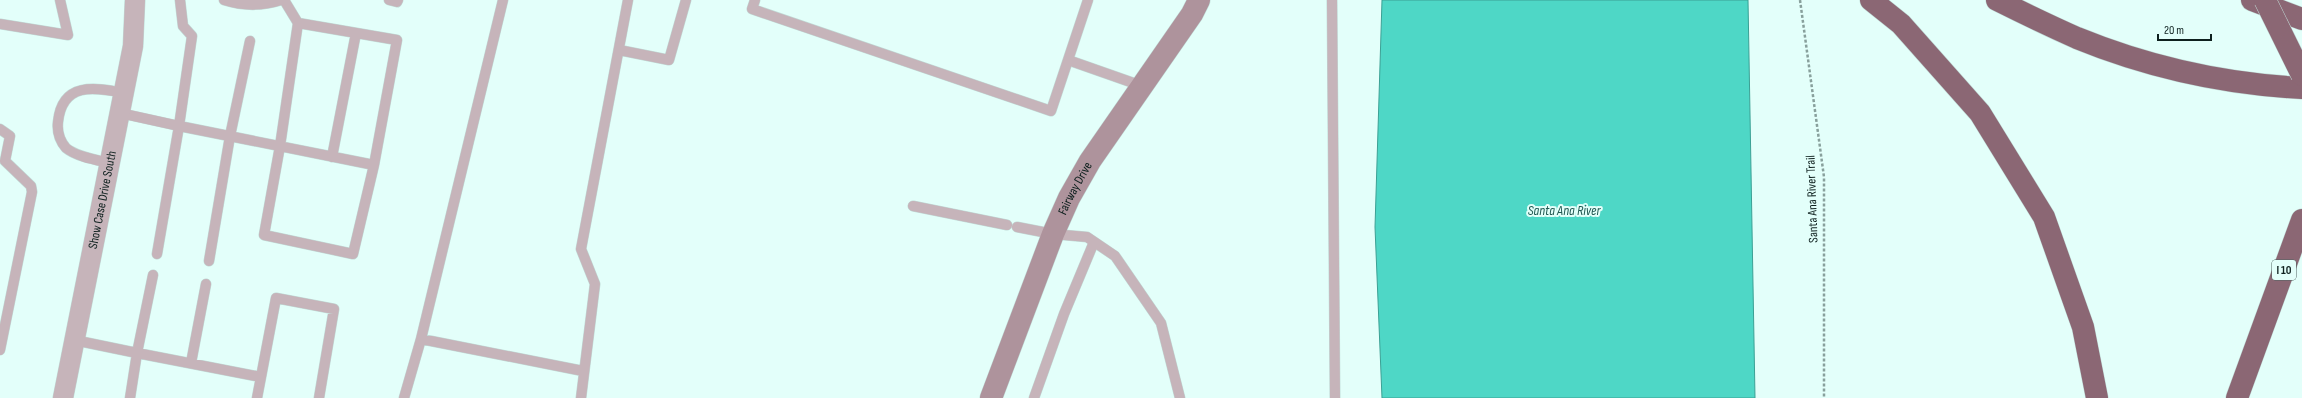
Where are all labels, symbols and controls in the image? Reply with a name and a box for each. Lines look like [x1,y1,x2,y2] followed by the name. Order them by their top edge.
[2158,16,2211,42] scale bar
[2164,23,2184,38] text: 20 m
[85,149,120,250] street label: Show Case Drive South
[1802,155,1822,243] street label: Santa Ana River Trail
[1054,159,1096,217] street label: Fairway Drive
[1528,202,1601,219] water label: Santa Ana River
[2272,260,2296,280] road number: I 10

